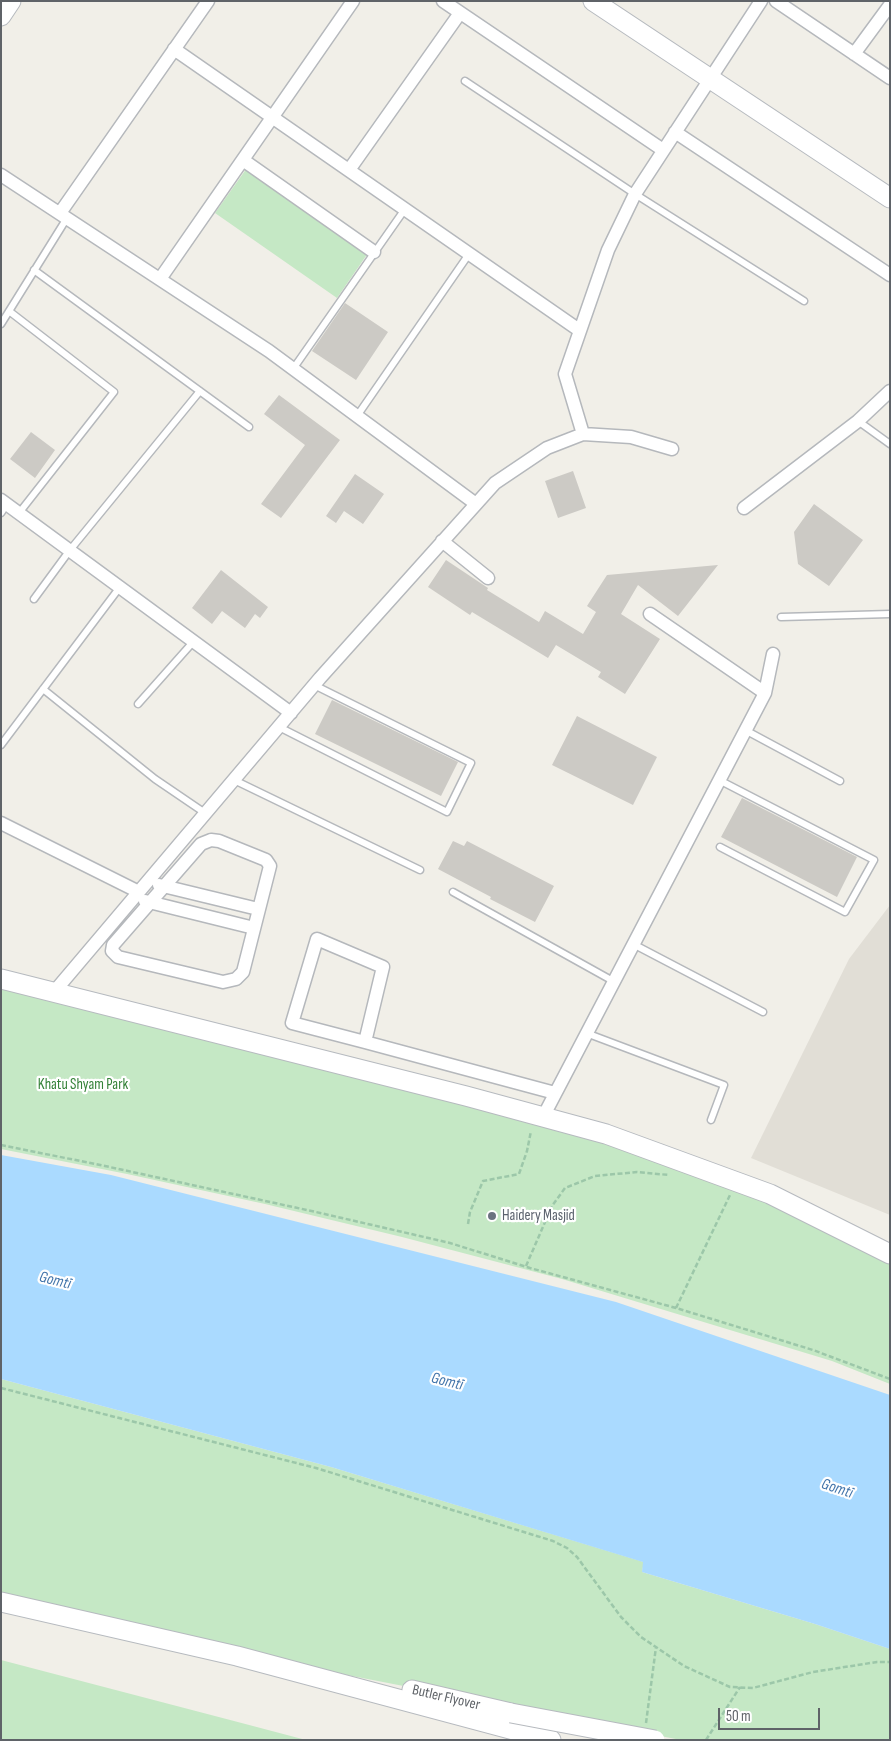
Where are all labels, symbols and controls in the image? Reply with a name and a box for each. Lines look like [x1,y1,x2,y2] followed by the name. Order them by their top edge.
[38,1076,128,1094] park label: Khatu Shyam Park
[502,1207,575,1225] place label: Haidery Masjid
[486,1210,498,1222] marker: Haidery Masjid
[37,1268,73,1294] water label: Gomtī
[429,1369,465,1395] water label: Gomtī
[819,1475,855,1503] water label: Gomtī
[410,1681,482,1715] street label: Butler Flyover
[721,1698,824,1730] scale bar
[726,1707,751,1726] text: 50 m

